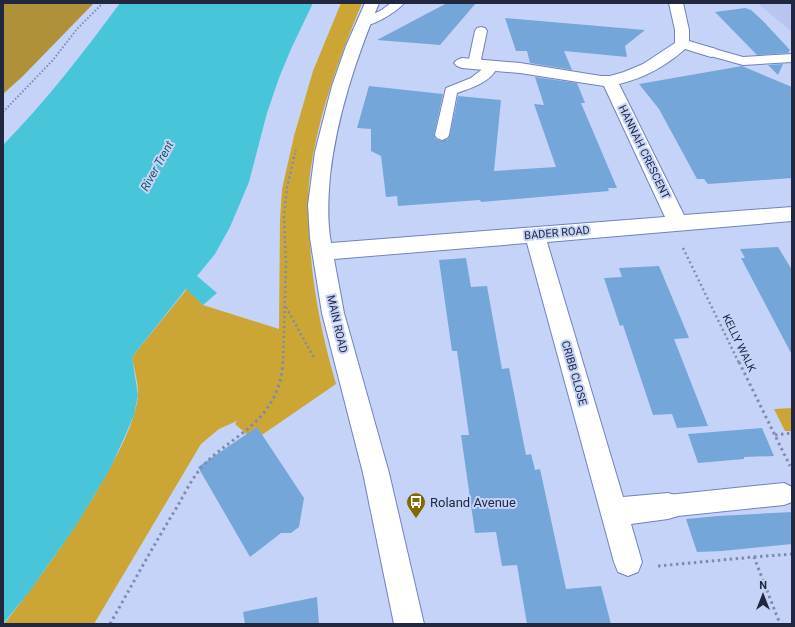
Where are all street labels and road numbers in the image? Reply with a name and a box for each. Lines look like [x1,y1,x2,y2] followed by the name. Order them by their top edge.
[616,103,673,202] street label: HANNAH CRESCENT
[524,224,590,242] street label: BADER ROAD
[324,294,350,354] street label: MAIN ROAD
[719,312,759,374] street label: KELLY WALK
[559,339,589,407] street label: CRIBB CLOSE

